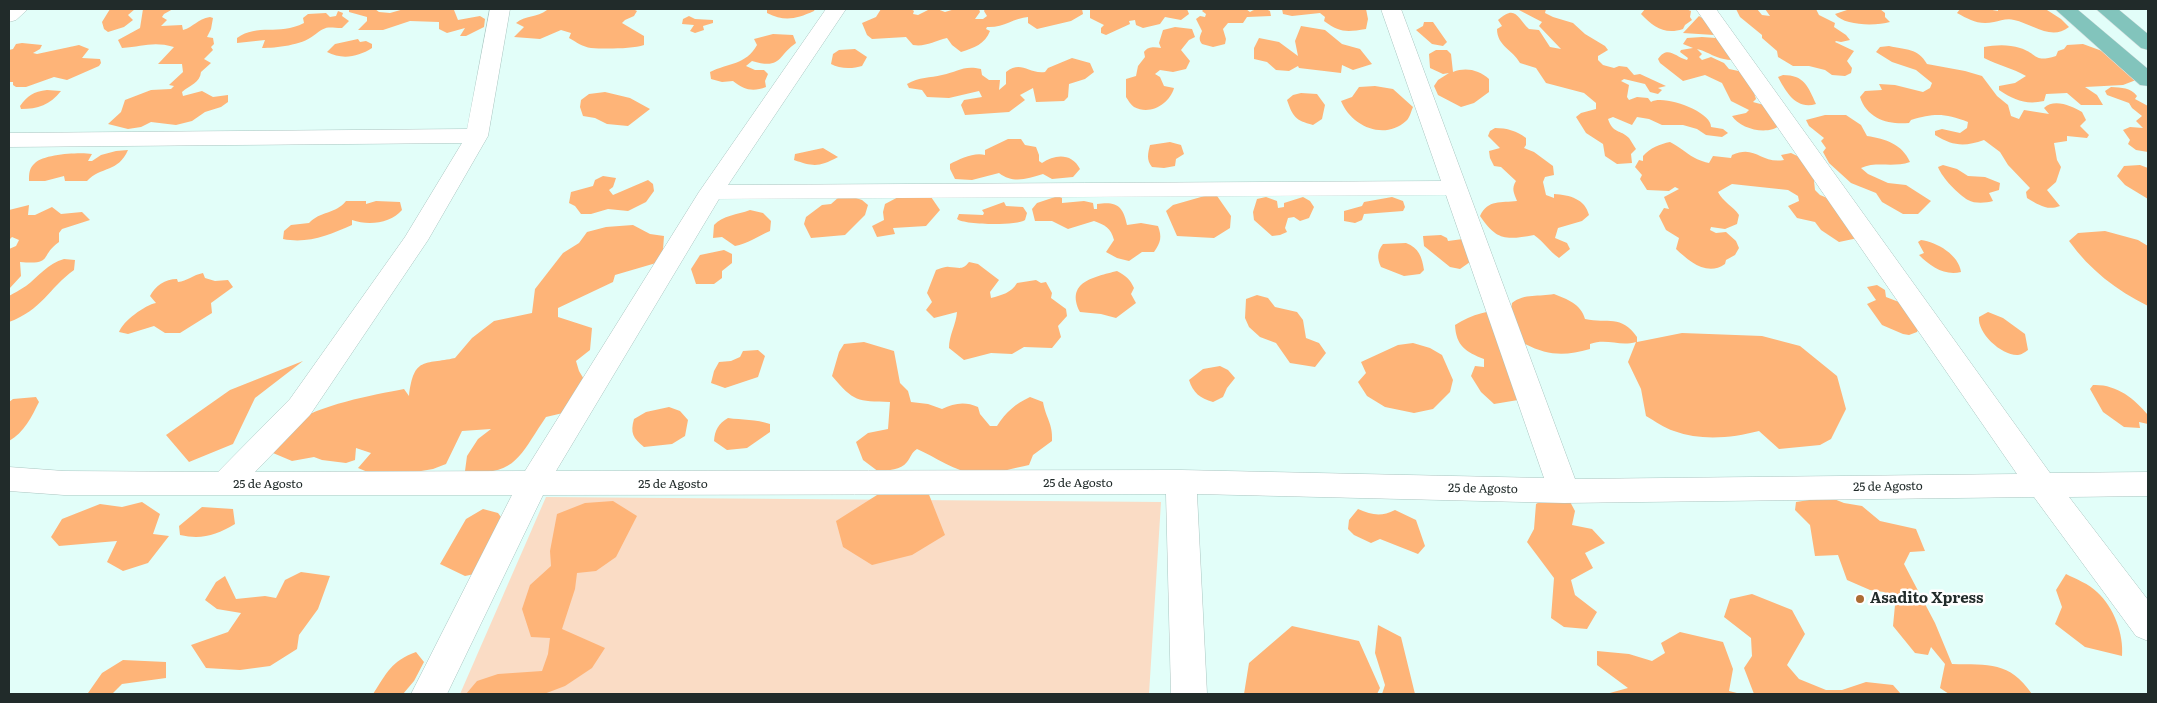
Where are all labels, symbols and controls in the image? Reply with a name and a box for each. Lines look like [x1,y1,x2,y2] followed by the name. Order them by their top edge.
[1043,476,1113,490] street label: 25 de Agosto
[233,477,303,491] street label: 25 de Agosto
[638,477,708,491] street label: 25 de Agosto
[1853,479,1923,495] street label: 25 de Agosto
[1448,481,1518,497] street label: 25 de Agosto
[1870,590,1984,608] place label: Asadito Xpress
[1854,593,1866,605] marker: Asadito Xpress

